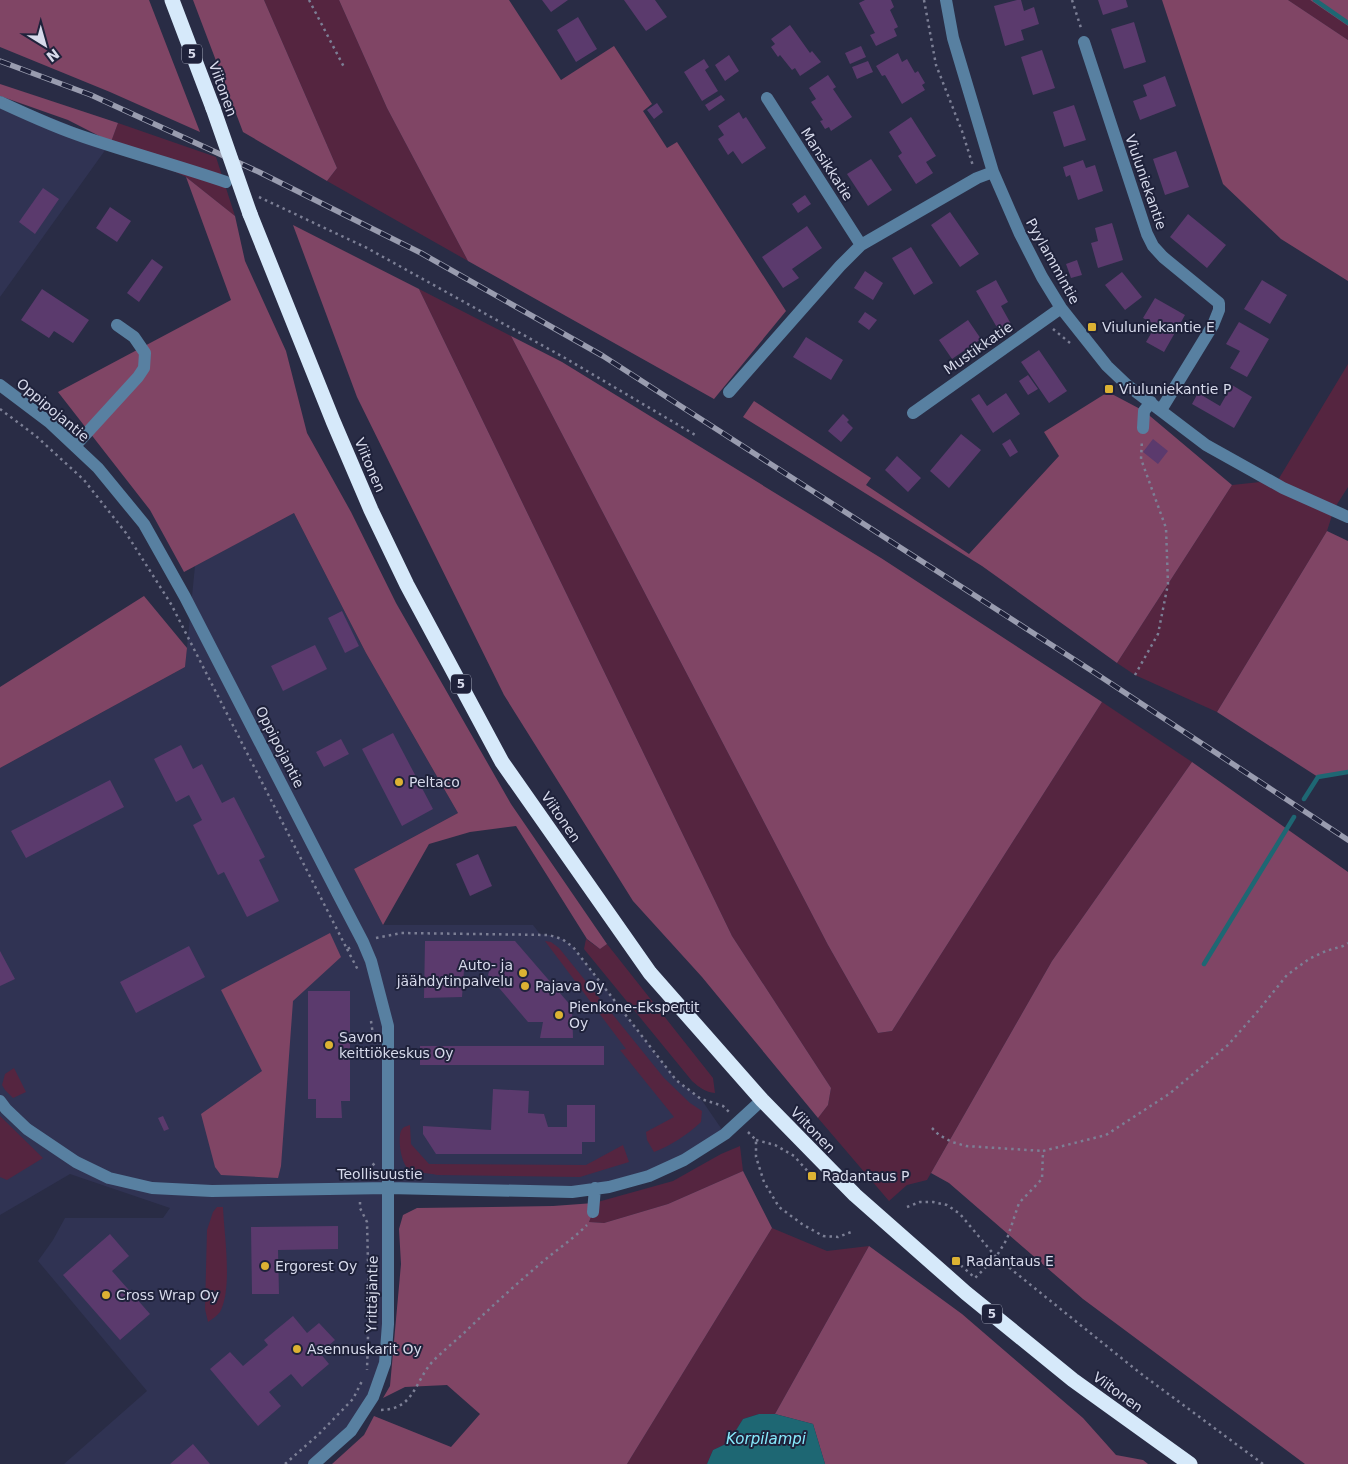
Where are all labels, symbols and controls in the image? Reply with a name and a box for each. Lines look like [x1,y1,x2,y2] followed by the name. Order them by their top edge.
[20,20,70,70] north arrow
[182,44,202,64] road number: 5
[43,45,62,65] text: N
[206,59,240,119] street label: Viitonen
[798,125,856,203] street label: Mansikkatie
[1122,132,1170,232] street label: Viuluniekantie
[1023,215,1083,307] street label: Pyylammintie
[941,318,1015,378] street label: Mustikkatie
[1102,319,1215,335] place label: Viuluniekantie E
[1086,321,1098,333] marker: Viuluniekantie E
[14,375,92,445] street label: Oppipojantie
[1119,381,1231,397] place label: Viuluniekantie P
[1103,383,1115,395] marker: Viuluniekantie P
[351,435,389,495] street label: Viitonen
[451,674,471,694] road number: 5
[253,704,307,790] street label: Oppipojantie
[409,774,460,790] place label: Peltaco
[393,776,405,788] marker: Peltaco
[538,789,584,845] street label: Viitonen
[396,957,513,989] place label: Auto- ja jäähdytinpalvelu
[517,967,529,979] marker: Auto- ja jäähdytinpalvelu
[535,978,604,994] place label: Pajava Oy
[519,980,531,992] marker: Pajava Oy
[569,999,700,1031] place label: Pienkone-Ekspertit Oy
[553,1009,565,1021] marker: Pienkone-Ekspertit Oy
[339,1029,454,1061] place label: Savon keittiökeskus Oy
[323,1039,335,1051] marker: Savon keittiökeskus Oy
[787,1104,839,1156] street label: Viitonen
[336,1166,423,1182] street label: Teollisuustie
[822,1168,909,1184] place label: Radantaus P
[806,1170,818,1182] marker: Radantaus P
[966,1253,1054,1269] place label: Radantaus E
[363,1255,381,1334] street label: Yrittäjäntie
[950,1255,962,1267] marker: Radantaus E
[275,1258,357,1274] place label: Ergorest Oy
[259,1260,271,1272] marker: Ergorest Oy
[116,1287,219,1303] place label: Cross Wrap Oy
[100,1289,112,1301] marker: Cross Wrap Oy
[982,1305,1002,1324] road number: 5
[307,1341,422,1357] place label: Asennuskarit Oy
[291,1343,303,1355] marker: Asennuskarit Oy
[1090,1369,1146,1415] street label: Viitonen
[726,1430,807,1448] water label: Korpilampi

